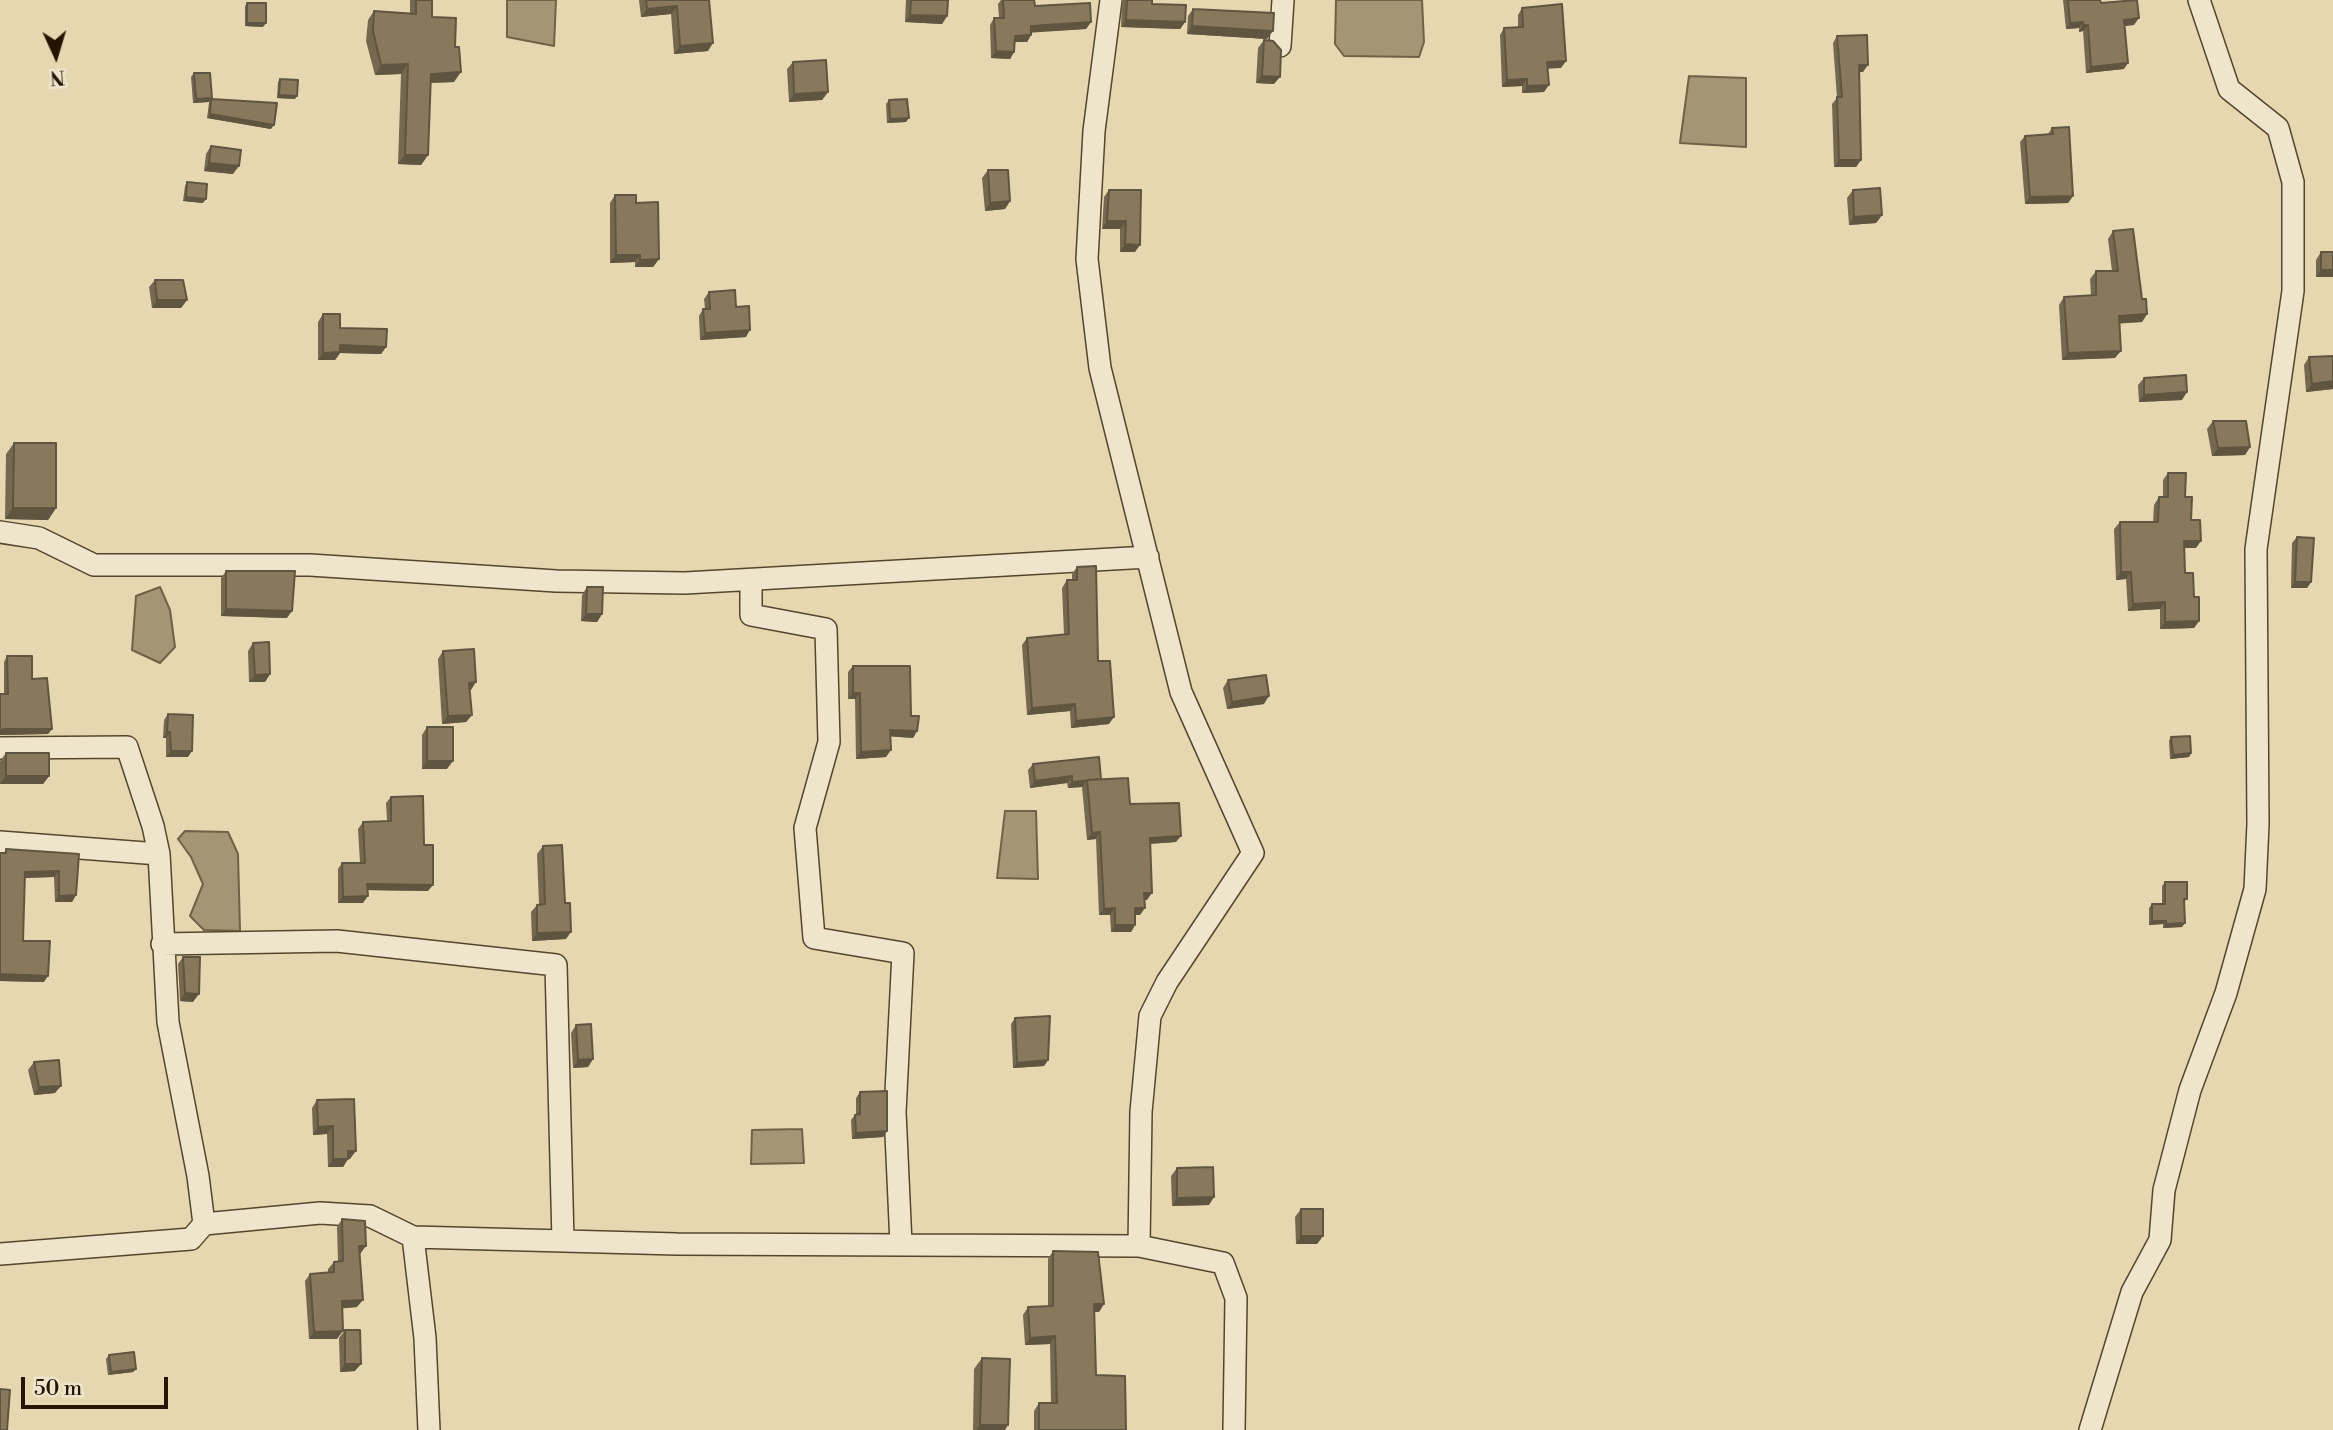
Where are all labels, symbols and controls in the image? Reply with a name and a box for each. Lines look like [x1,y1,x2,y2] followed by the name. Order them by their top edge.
[21,21,91,91] north arrow
[49,64,66,89] text: N
[24,1364,172,1408] scale bar
[34,1376,82,1402] text: 50 m

